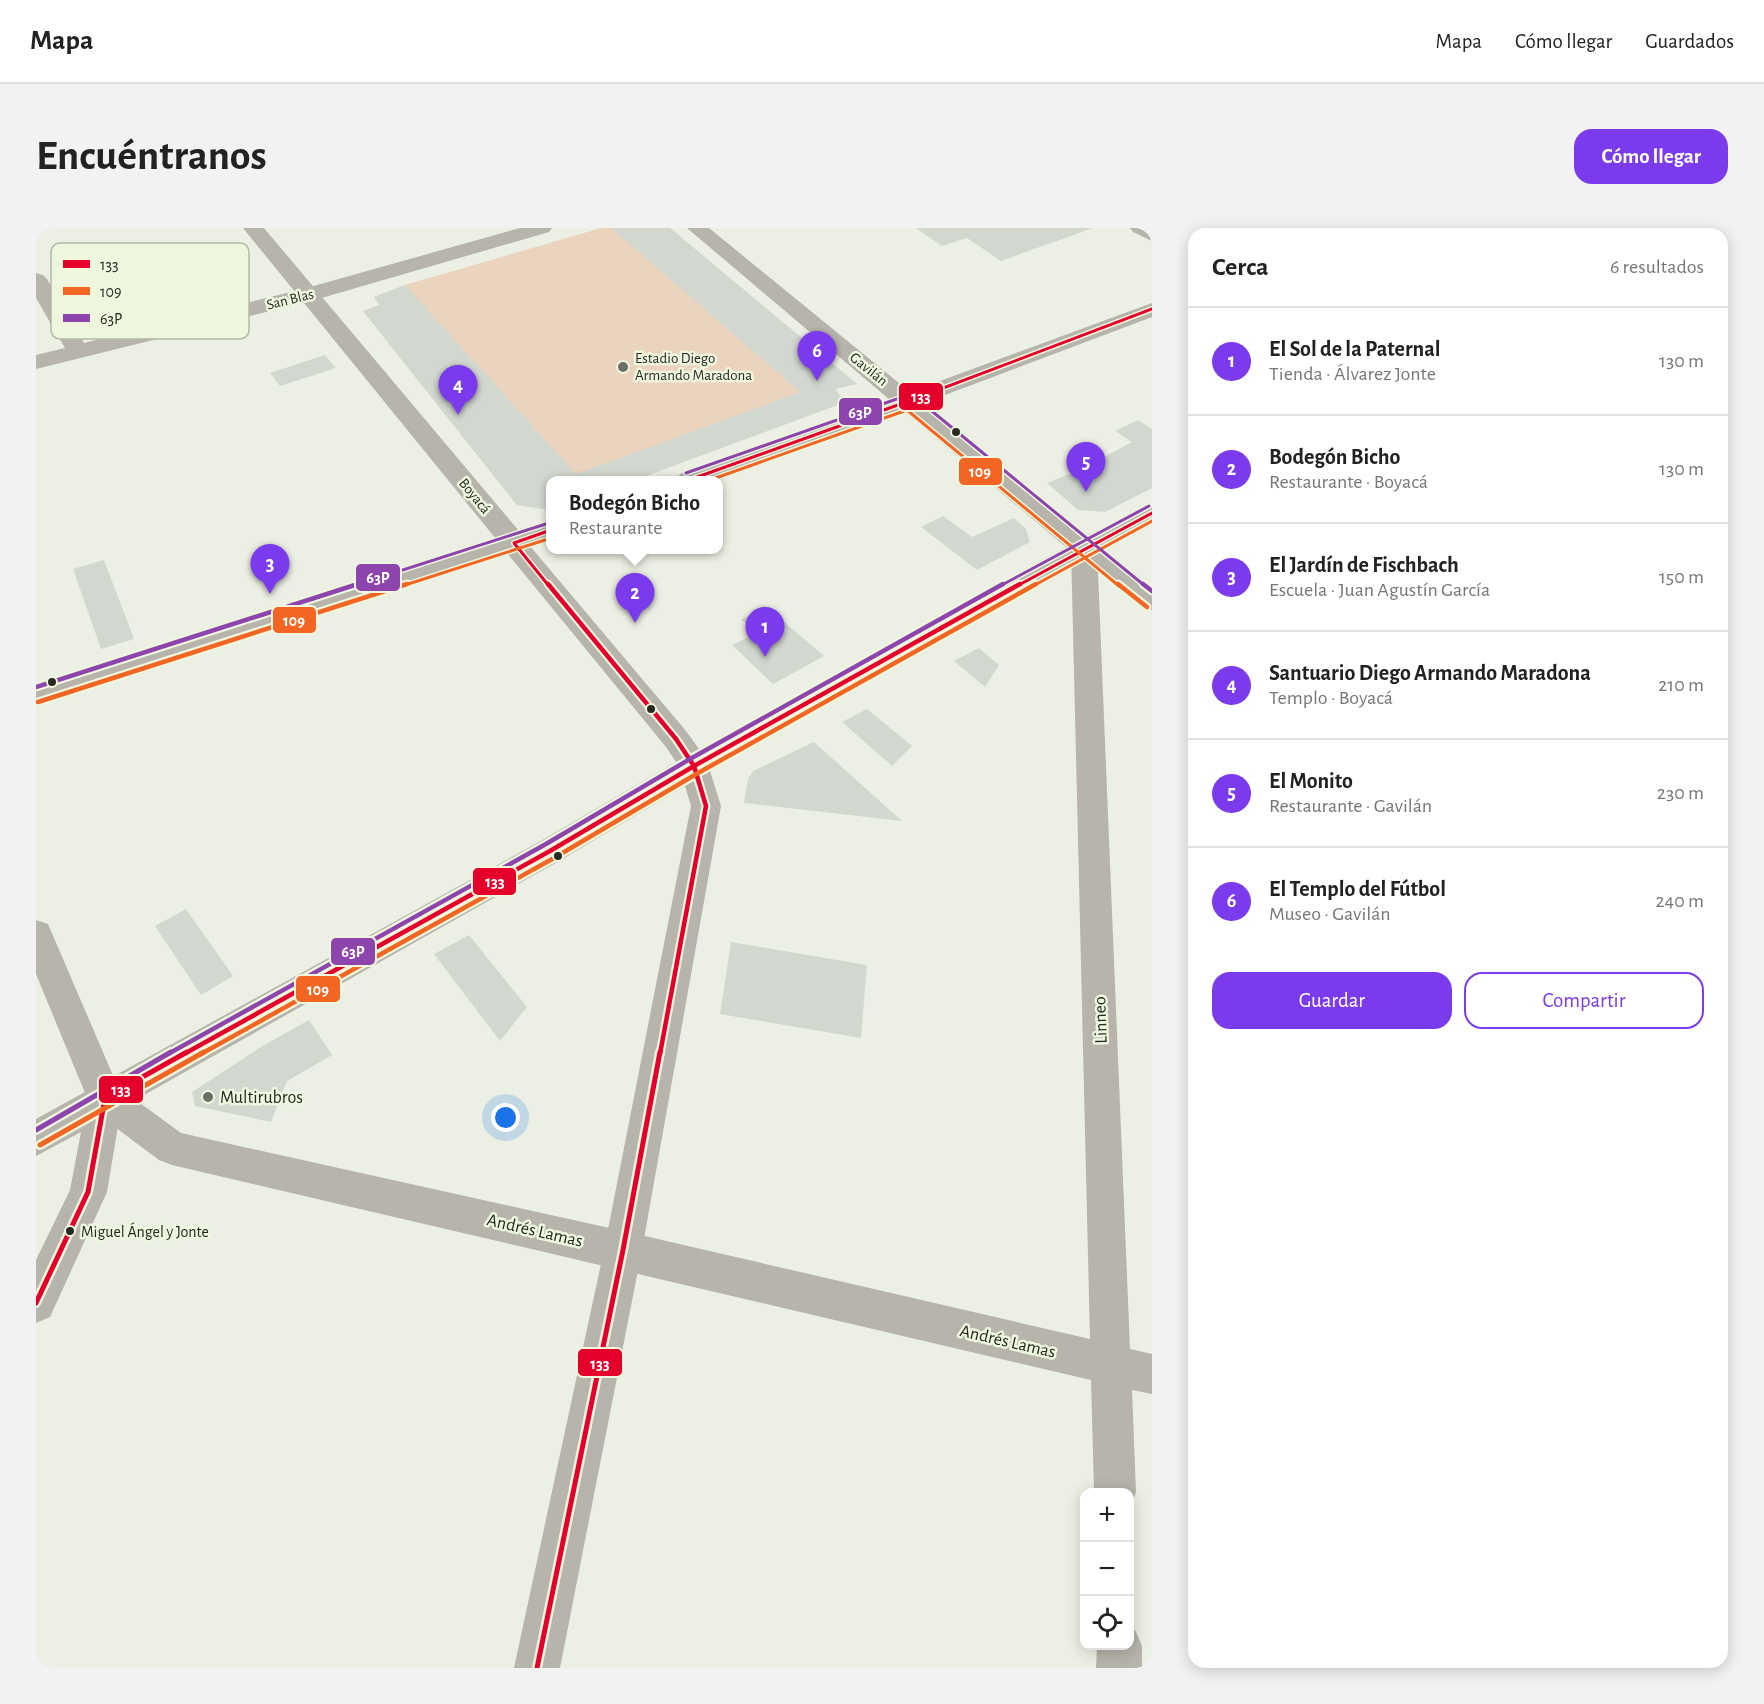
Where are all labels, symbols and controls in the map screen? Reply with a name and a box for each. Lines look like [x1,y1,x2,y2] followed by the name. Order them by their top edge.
[30,27,93,55] text: Mapa
[1436,31,1482,52] text: Mapa
[1515,31,1612,52] text: Cómo llegar
[1645,31,1734,52] text: Guardados
[1574,129,1728,184] button: Cómo llegar
[36,135,267,177] text: Encuéntranos
[51,243,249,339] legend
[1212,254,1269,280] text: Cerca
[100,257,119,273] text: 133
[1610,257,1704,277] text: 6 resultados
[100,284,121,300] text: 109
[265,286,315,313] street label: San Blas
[100,311,122,327] text: 63P
[798,332,836,381] pin: 6
[1269,338,1441,360] text: El Sol de la Paternal
[847,350,890,389] street label: Gavilán
[635,351,752,383] place label: Estadio Diego Armando Maradona
[1228,351,1235,371] text: 1
[1659,351,1704,371] text: 130 m
[616,360,630,374] marker: Estadio Diego Armando Maradona
[1269,364,1436,384] text: Tienda · Álvarez Jonte
[438,366,478,415] pin: 4
[898,382,944,411] line badge: 133
[911,389,931,405] text: 133
[838,397,883,426] line badge: 63P
[848,405,872,421] text: 63P
[950,426,962,438] unlabelled marker
[1066,442,1106,492] pin: 5
[1269,446,1400,468] text: Bodegón Bicho
[958,457,1003,486] line badge: 109
[1227,459,1236,479] text: 2
[1659,459,1704,479] text: 130 m
[969,464,991,480] text: 109
[1269,472,1428,492] text: Restaurante · Boyacá
[456,476,493,517] street label: Boyacá
[546,476,723,554] popup
[569,492,700,514] text: Bodegón Bicho
[569,518,662,538] text: Restaurante
[250,544,290,594] pin: 3
[1269,554,1459,576] text: El Jardín de Fischbach
[355,563,401,592] line badge: 63P
[1227,567,1236,587] text: 3
[1659,567,1704,587] text: 150 m
[366,570,390,586] text: 63P
[616,574,654,623] pin: 2
[1269,580,1490,600] text: Escuela · Juan Agustín García
[272,606,317,634] line badge: 109
[746,608,784,657] pin: 1
[283,613,305,629] text: 109
[1269,662,1591,684] text: Santuario Diego Armando Maradona
[1226,675,1237,695] text: 4
[1658,675,1704,695] text: 210 m
[46,676,58,688] unlabelled marker
[1269,688,1393,708] text: Templo · Boyacá
[645,703,657,715] unlabelled marker
[1269,770,1353,792] text: El Monito
[1227,783,1236,803] text: 5
[1657,783,1704,803] text: 230 m
[1269,796,1432,816] text: Restaurante · Gavilán
[552,850,564,862] unlabelled marker
[472,867,517,896] line badge: 133
[485,874,505,890] text: 133
[1269,878,1446,900] text: El Templo del Fútbol
[1227,891,1236,911] text: 6
[1655,891,1704,911] text: 240 m
[1269,904,1391,924] text: Museo · Gavilán
[330,937,376,966] line badge: 63P
[341,944,365,960] text: 63P
[1212,972,1452,1029] button: Guardar
[1464,972,1704,1029] button: Compartir
[295,975,341,1003] line badge: 109
[307,982,329,998] text: 109
[1091,996,1111,1044] street label: Linneo
[98,1075,144,1104] line badge: 133
[111,1082,131,1098] text: 133
[220,1089,303,1107] place label: Multirubros
[201,1090,215,1104] marker: Multirubros
[491,1103,520,1132] your location
[485,1211,584,1251] street label: Andrés Lamas
[81,1222,209,1241] place label: Miguel Ángel y Jonte
[64,1225,76,1237] marker: Miguel Ángel y Jonte
[958,1322,1057,1362] street label: Andrés Lamas
[577,1348,623,1377] line badge: 133
[590,1356,610,1372] text: 133
[1080,1488,1134,1650] map controls
[1080,1488,1134,1542] button: +
[1080,1542,1134,1596] button: −
[1080,1596,1134,1650] button: locate

